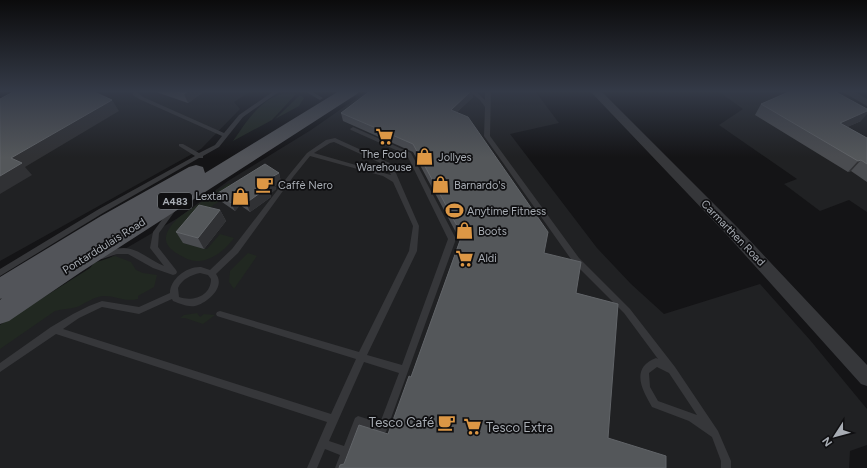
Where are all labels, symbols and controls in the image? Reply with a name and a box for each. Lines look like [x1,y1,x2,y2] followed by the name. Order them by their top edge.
[374,126,394,146] supermarket icon: The Food Warehouse
[415,147,435,167] shop icon: Jollyes
[356,148,412,174] place label: The Food Warehouse
[438,151,472,164] place label: Jollyes
[255,175,275,195] cafe icon: Caffè Nero
[431,175,451,195] shop icon: Barnardo's
[278,179,333,192] place label: Caffè Nero
[454,179,506,192] place label: Barnardo's
[231,186,251,206] shop icon: Lextan
[195,190,228,203] place label: Lextan
[158,193,192,209] road number: A483
[698,197,768,269] street label: Carmarthen Road
[444,201,464,221] sports icon: Anytime Fitness
[467,205,546,218] place label: Anytime Fitness
[60,215,148,277] street label: Pontarddulais Road
[455,221,475,241] shop icon: Boots
[478,225,507,238] place label: Boots
[455,248,475,268] supermarket icon: Aldi
[478,252,497,265] place label: Aldi
[437,412,457,432] cafe icon: Tesco Café
[369,415,434,430] place label: Tesco Café
[815,416,855,456] north arrow
[463,417,483,437] supermarket icon: Tesco Extra
[486,420,553,435] place label: Tesco Extra
[820,434,835,449] text: N

